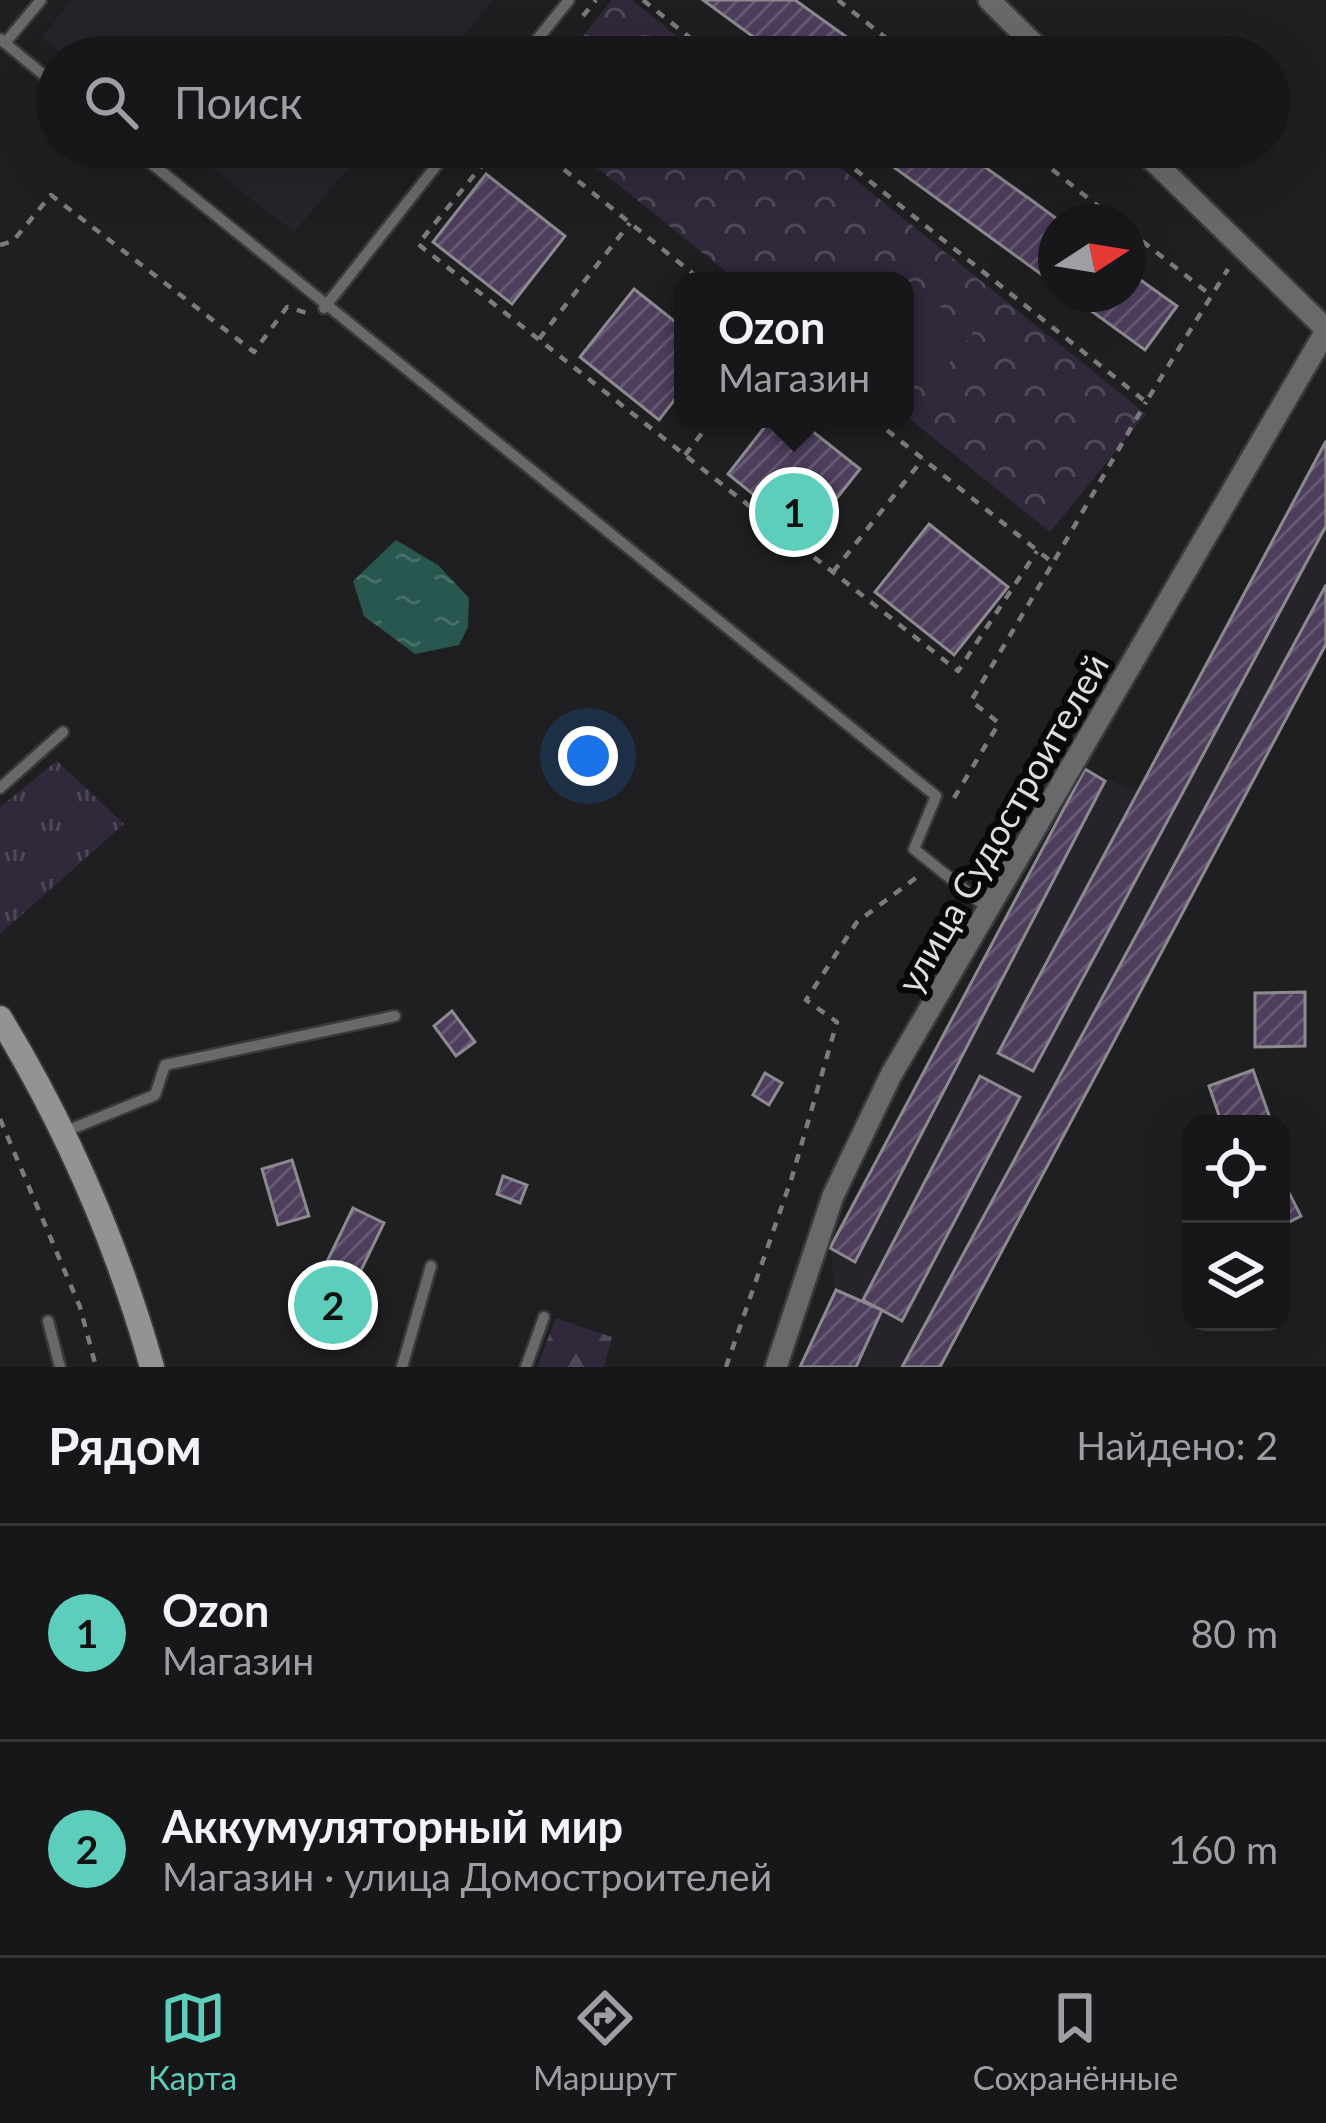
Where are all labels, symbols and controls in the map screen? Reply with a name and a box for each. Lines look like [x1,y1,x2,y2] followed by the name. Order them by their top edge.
[36,36,1290,168] search box
[78,69,144,135] icon: search
[174,75,303,129] text: Поиск
[1038,204,1146,312] north arrow
[674,272,914,428] popup
[718,300,825,354] text: Ozon
[718,354,870,400] text: Магазин
[755,467,833,557] pin: 1
[887,646,1117,1000] street label: улица Судостроителей
[558,726,618,786] your location
[1182,1115,1290,1331] map controls
[1182,1115,1290,1223] button: locate
[1182,1223,1290,1331] button: layers
[294,1260,372,1350] pin: 2
[48,1415,202,1476] text: Рядом
[1076,1422,1278,1468] text: Найдено: 2
[162,1583,269,1637] text: Ozon
[76,1610,98,1656] text: 1
[1191,1610,1278,1656] text: 80 m
[162,1637,314,1683] text: Магазин
[162,1799,623,1853] text: Аккумуляторный мир
[76,1826,98,1872] text: 2
[1168,1826,1278,1872] text: 160 m
[162,1853,772,1899] text: Магазин · улица Домостроителей
[148,1985,237,2097] tab: Карта
[533,1985,677,2097] tab: Маршрут
[973,1985,1178,2097] tab: Сохранённые

